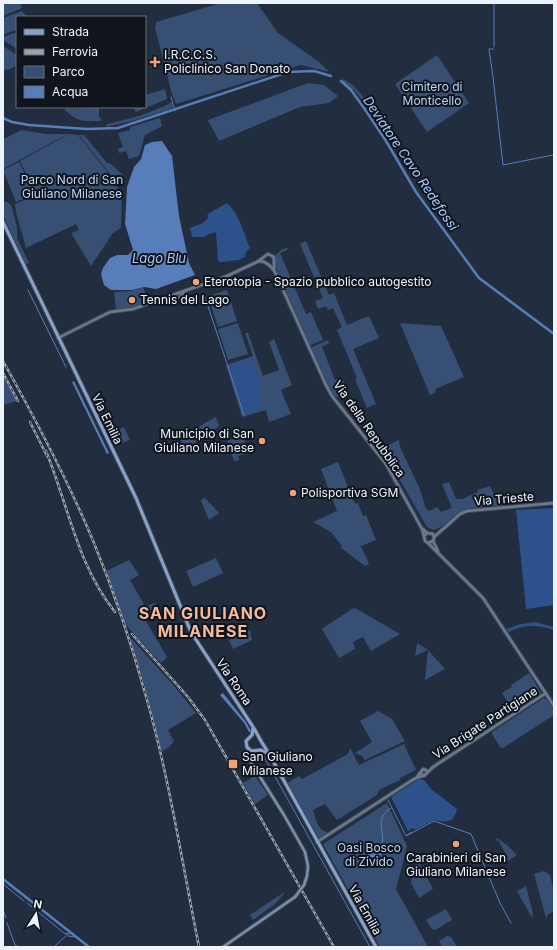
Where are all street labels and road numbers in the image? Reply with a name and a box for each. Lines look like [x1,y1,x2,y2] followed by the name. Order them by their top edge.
[330,377,408,480] street label: Via della Repubblica
[89,391,126,447] street label: Via Emilia
[473,488,535,509] street label: Via Trieste
[213,655,256,708] street label: Via Roma
[429,683,540,762] street label: Via Brigate Partigiane
[346,882,385,937] street label: Via Emilia

